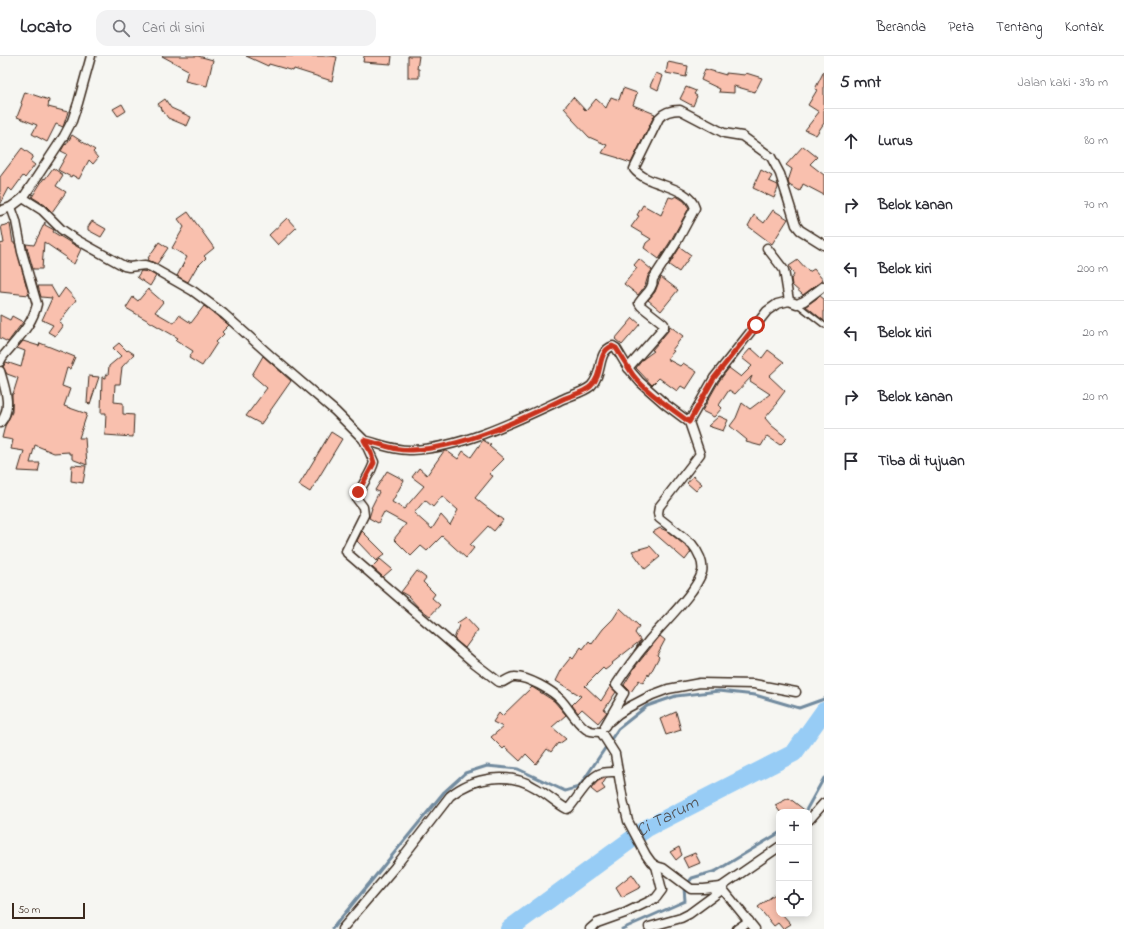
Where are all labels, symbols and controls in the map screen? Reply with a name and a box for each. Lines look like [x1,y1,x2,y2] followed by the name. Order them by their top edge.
[96,10,376,46] search box
[20,14,72,41] text: Locato
[110,17,132,39] icon: search
[142,17,205,39] text: Cari di sini
[876,17,926,38] text: Beranda
[948,17,974,38] text: Peta
[996,17,1043,38] text: Tentang
[1065,17,1104,38] text: Kontak
[840,70,881,95] text: 5 mnt
[1018,73,1108,92] text: Jalan kaki · 390 m
[840,130,862,152] icon: ahead
[878,130,913,152] text: Lurus
[1084,131,1108,150] text: 80 m
[840,194,862,216] icon: right
[878,194,953,216] text: Belok kanan
[1084,195,1108,214] text: 70 m
[840,258,862,280] icon: left
[878,258,932,280] text: Belok kiri
[1077,259,1108,278] text: 200 m
[747,316,765,334] route start
[840,322,862,344] icon: left
[878,322,932,344] text: Belok kiri
[1083,323,1108,342] text: 20 m
[840,386,862,408] icon: right
[878,386,953,408] text: Belok kanan
[1083,387,1108,406] text: 20 m
[840,450,862,472] icon: arrive
[878,450,965,472] text: Tiba di tujuan
[349,483,367,501] route end
[631,790,704,845] water label: Ci Tarum
[776,809,812,917] map controls
[776,809,812,845] button: +
[776,845,812,881] button: −
[776,881,812,917] button: locate
[12,901,85,920] scale bar
[18,902,40,918] text: 50 m

